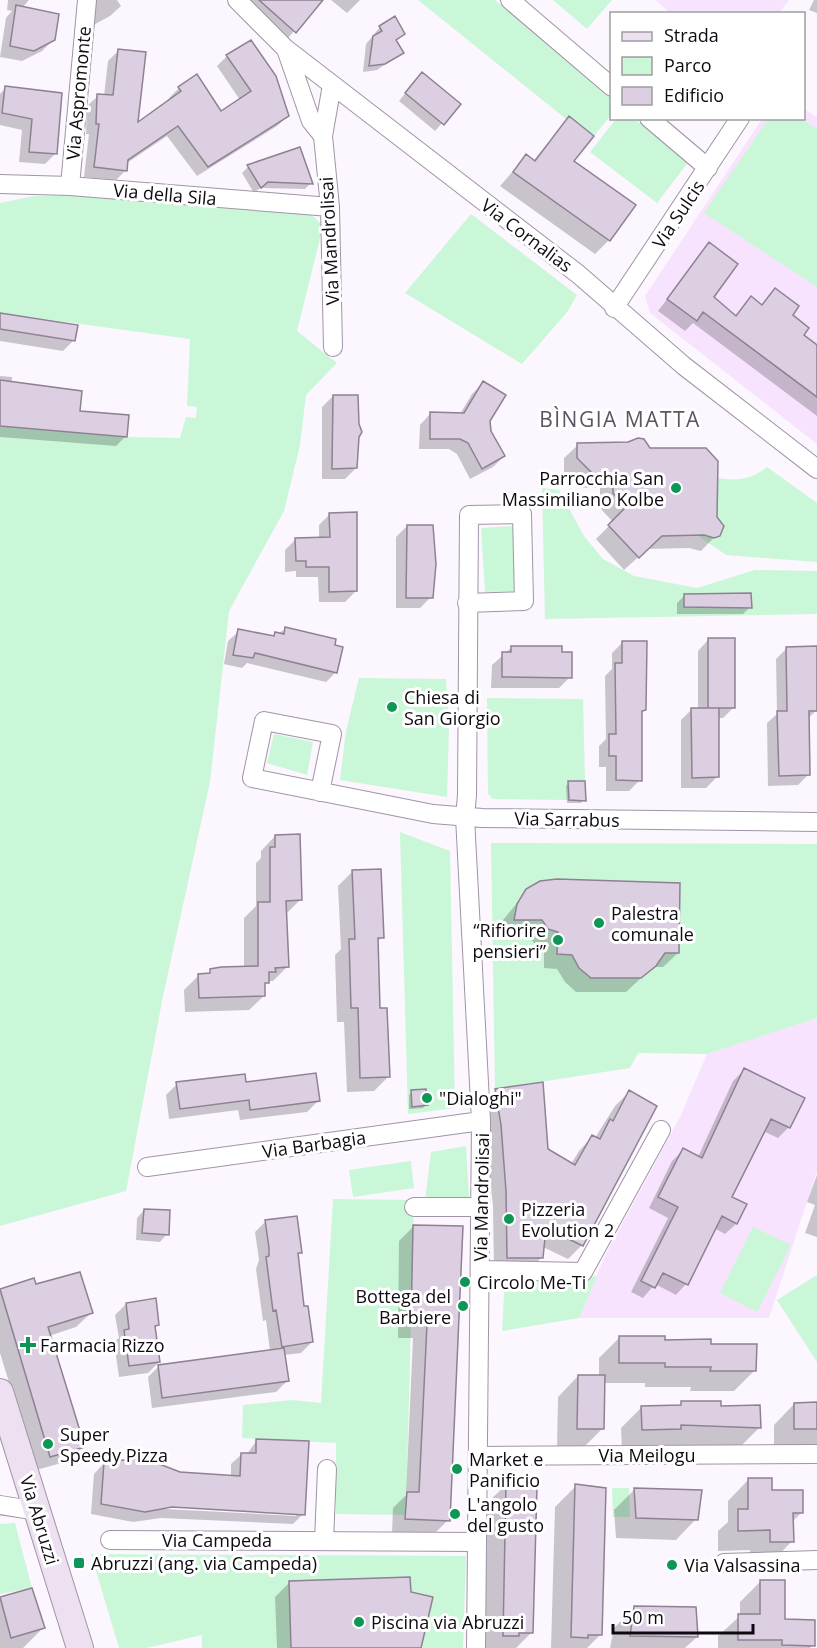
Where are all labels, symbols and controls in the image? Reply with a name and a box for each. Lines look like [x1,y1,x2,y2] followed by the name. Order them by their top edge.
[610,12,805,120] legend
[664,23,719,47] text: Strada
[60,25,96,161] street label: Via Aspromonte
[664,53,712,77] text: Parco
[664,83,724,107] text: Edificio
[646,175,710,253] street label: Via Sulcis
[314,176,344,306] street label: Via Mandrolisai
[112,178,218,210] street label: Via della Sila
[477,193,577,277] street label: Via Cornalias
[539,405,701,433] district label: BÌNGIA MATTA
[502,466,664,511] place label: Parrocchia San Massimiliano Kolbe
[669,481,683,495] marker: Parrocchia San Massimiliano Kolbe
[404,685,501,730] place label: Chiesa di San Giorgio
[385,700,399,714] marker: Chiesa di San Giorgio
[514,806,620,832] street label: Via Sarrabus
[611,901,694,946] place label: Palestra comunale
[592,916,606,930] marker: Palestra comunale
[472,918,547,963] place label: “Rifiorire pensieri”
[551,933,565,947] marker: “Rifiorire pensieri”
[439,1086,522,1110] place label: "Dialoghi"
[420,1091,434,1105] marker: "Dialoghi"
[261,1125,367,1163] street label: Via Barbagia
[468,1133,494,1261] street label: Via Mandrolisai
[521,1197,614,1242] place label: Pizzeria Evolution 2
[502,1212,516,1226] marker: Pizzeria Evolution 2
[477,1270,586,1294] place label: Circolo Me-Ti
[458,1275,472,1289] marker: Circolo Me-Ti
[355,1284,451,1329] place label: Bottega del Barbiere
[456,1299,470,1313] marker: Bottega del Barbiere
[40,1333,165,1357] place label: Farmacia Rizzo
[21,1338,35,1352] marker: Farmacia Rizzo
[60,1422,168,1467] place label: Super Speedy Pizza
[41,1437,55,1451] marker: Super Speedy Pizza
[599,1443,695,1467] street label: Via Meilogu
[469,1447,543,1492] place label: Market e Panificio
[450,1462,464,1476] marker: Market e Panificio
[15,1472,65,1568] street label: Via Abruzzi
[467,1492,544,1537] place label: L'angolo del gusto
[448,1507,462,1521] marker: L'angolo del gusto
[162,1528,272,1552] street label: Via Campeda
[91,1551,317,1575] place label: Abruzzi (ang. via Campeda)
[684,1553,801,1577] place label: Via Valsassina
[72,1556,86,1570] marker: Abruzzi (ang. via Campeda)
[665,1558,679,1572] marker: Via Valsassina
[613,1597,752,1635] scale bar
[622,1605,664,1629] text: 50 m
[371,1610,524,1634] place label: Piscina via Abruzzi
[352,1615,366,1629] marker: Piscina via Abruzzi

